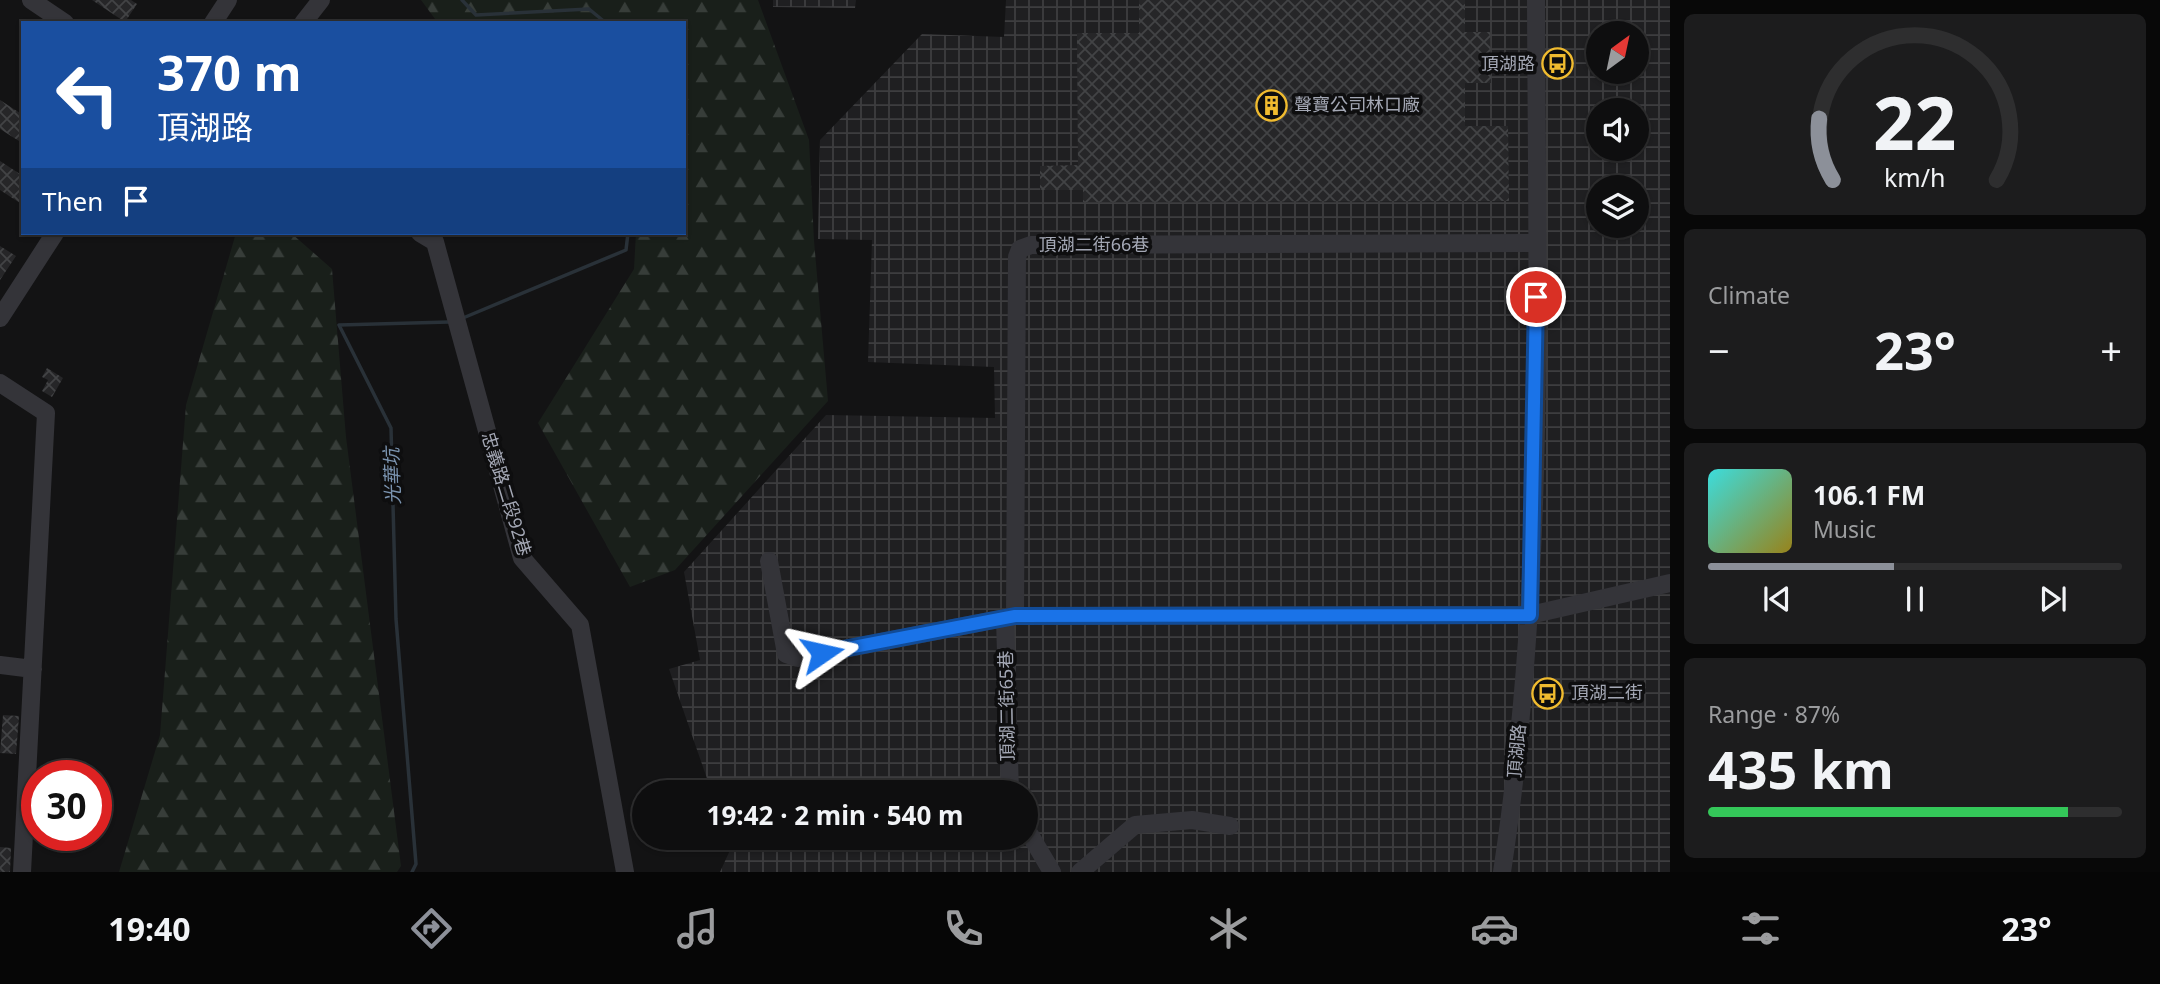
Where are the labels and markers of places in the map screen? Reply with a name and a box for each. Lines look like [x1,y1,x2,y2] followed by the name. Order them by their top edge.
[1541,47,1575,81] bus stop icon: 頂湖路
[1481,51,1535,75] place label: 頂湖路
[1254,88,1288,122] building icon: 聲寶公司林口廠
[1294,92,1420,116] place label: 聲寶公司林口廠
[1506,267,1566,327] pin
[1531,676,1565,710] bus stop icon: 頂湖二街
[1571,680,1643,704] place label: 頂湖二街

